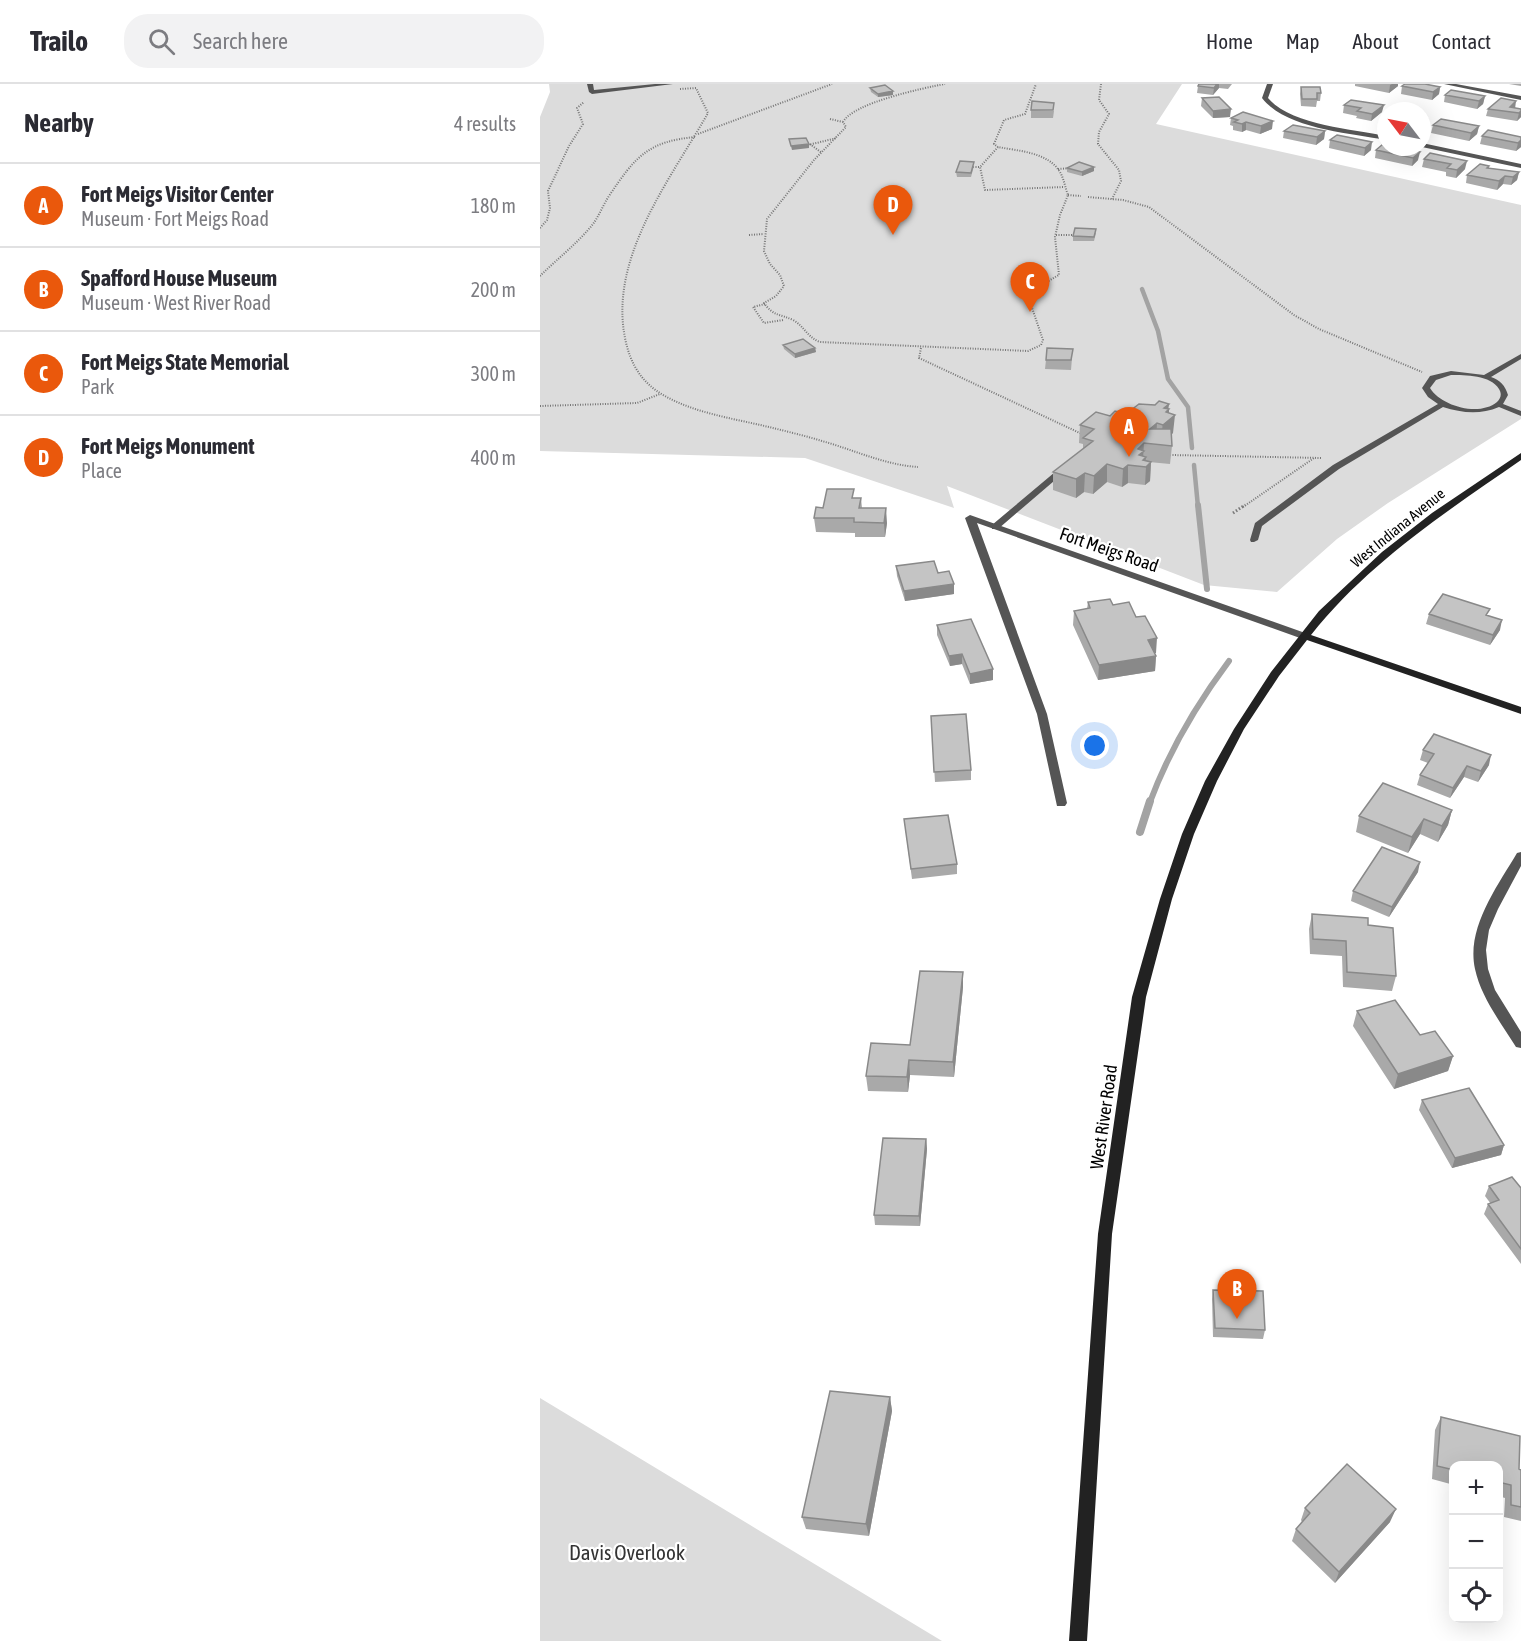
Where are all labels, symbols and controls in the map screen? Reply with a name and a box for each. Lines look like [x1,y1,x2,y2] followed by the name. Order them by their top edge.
[124,14,544,68] search box
[30,25,88,57] text: Trailo
[145,25,178,58] icon: search
[193,28,288,54] text: Search here
[1206,29,1253,53] text: Home
[1286,29,1320,53] text: Map
[1353,29,1399,53] text: About
[1432,29,1491,53] text: Contact
[1377,102,1431,156] north arrow
[24,108,94,138] text: Nearby
[454,112,516,135] text: 4 results
[81,181,273,207] text: Fort Meigs Visitor Center
[874,186,912,235] pin: D
[39,194,48,217] text: A
[471,194,516,217] text: 180 m
[81,207,269,230] text: Museum · Fort Meigs Road
[1010,262,1050,312] pin: C
[81,265,277,291] text: Spafford House Museum
[39,278,48,301] text: B
[471,278,516,301] text: 200 m
[81,291,271,314] text: Museum · West River Road
[81,349,289,375] text: Fort Meigs State Memorial
[39,362,48,385] text: C
[471,362,516,385] text: 300 m
[81,375,114,398] text: Park
[1110,408,1148,457] pin: A
[81,433,255,459] text: Fort Meigs Monument
[38,446,49,469] text: D
[471,446,516,469] text: 400 m
[81,459,122,482] text: Place
[1348,485,1448,571] street label: West Indiana Avenue
[1057,523,1161,576] street label: Fort Meigs Road
[1080,731,1109,760] your location
[1086,1063,1121,1171] street label: West River Road
[1218,1270,1256,1319] pin: B
[1449,1461,1503,1623] map controls
[1449,1461,1503,1515] button: +
[1449,1515,1503,1569] button: −
[569,1540,685,1564] park label: Davis Overlook
[1449,1569,1503,1623] button: locate

